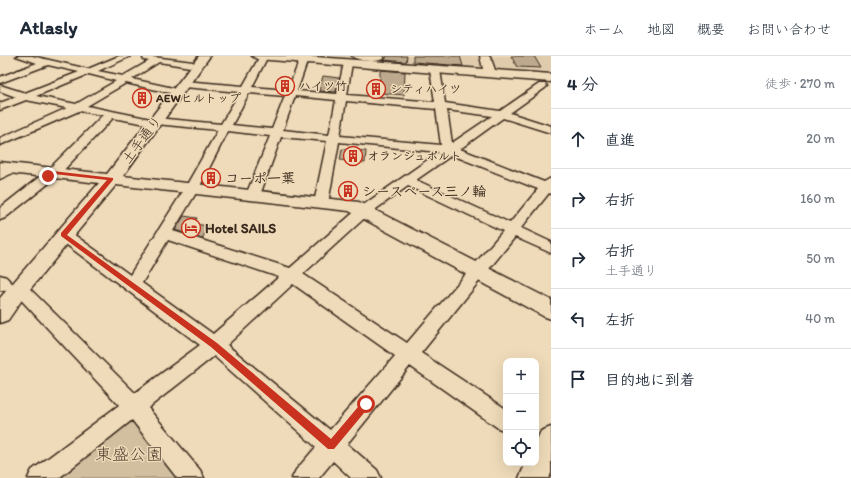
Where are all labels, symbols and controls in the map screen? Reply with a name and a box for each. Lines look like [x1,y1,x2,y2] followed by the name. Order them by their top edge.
[20,16,77,39] text: Atlasly
[584,21,625,38] text: ホーム
[647,21,675,38] text: 地図
[697,21,725,38] text: 概要
[747,21,831,38] text: お問い合わせ
[567,74,598,94] text: 4 分
[274,75,296,97] building icon: ハイツ竹
[765,76,835,91] text: 徒歩 · 270 m
[365,78,387,100] building icon: シティハイツ
[299,79,347,93] place label: ハイツ竹
[390,82,461,96] place label: シティハイツ
[131,87,153,109] building icon: AEWヒルトップ
[155,91,241,105] place label: AEWヒルトップ
[118,113,166,167] street label: 土手通り
[567,128,589,150] icon: ahead
[605,131,635,149] text: 直進
[806,131,835,146] text: 20 m
[342,145,364,167] building icon: オランジュポルト
[367,149,462,163] place label: オランジュポルト
[39,167,57,185] route end
[200,167,222,189] building icon: コーポ一葉
[225,170,295,187] place label: コーポ一葉
[337,180,359,202] building icon: シースペース三ノ輪
[362,183,486,200] place label: シースペース三ノ輪
[567,188,589,210] icon: right
[605,191,635,209] text: 右折
[800,191,835,206] text: 160 m
[180,217,202,239] hotel icon: Hotel SAILS
[205,220,276,237] place label: Hotel SAILS
[605,242,635,260] text: 右折
[567,248,589,270] icon: right
[806,251,835,266] text: 50 m
[605,263,657,278] text: 土手通り
[567,308,589,330] icon: left
[605,311,635,329] text: 左折
[805,311,835,326] text: 40 m
[503,358,539,466] map controls
[503,358,539,394] button: +
[567,368,589,390] icon: arrive
[605,371,695,389] text: 目的地に到着
[503,394,539,430] button: −
[357,395,375,413] route start
[503,430,539,466] button: locate
[95,444,163,464] park label: 東盛公園

